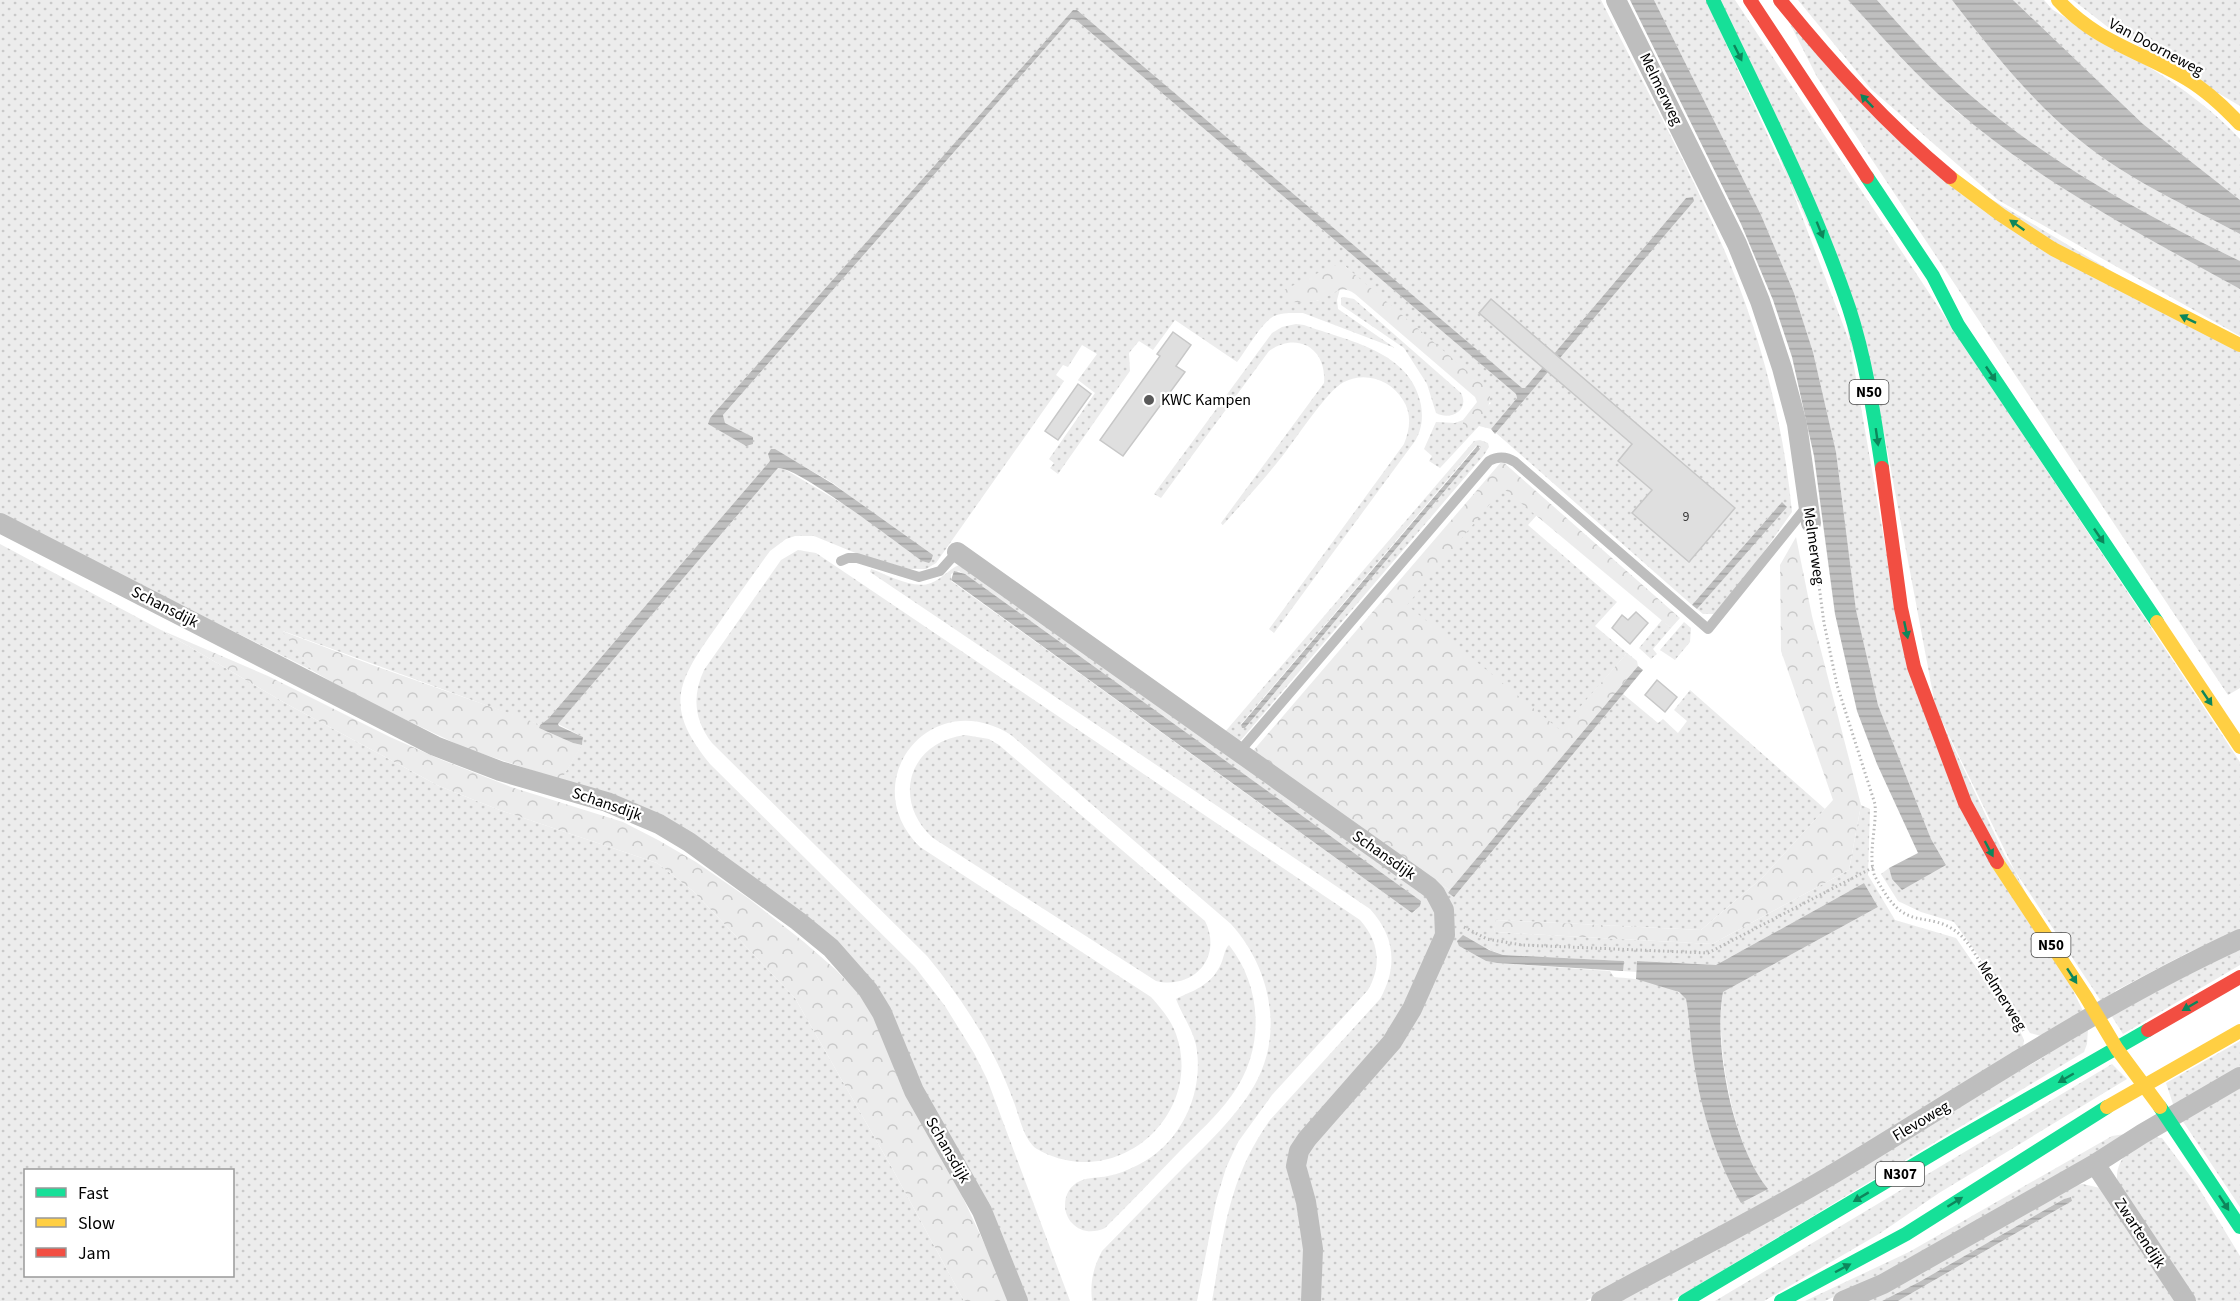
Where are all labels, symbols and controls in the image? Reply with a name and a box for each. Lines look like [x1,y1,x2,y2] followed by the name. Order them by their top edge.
[2105,13,2207,81] street label: Van Doorneweg
[1734,44,1743,61] one-way arrow
[1634,49,1688,129] street label: Melmerweg
[1861,94,1875,108] one-way arrow
[2009,219,2025,231] one-way arrow
[1815,221,1825,239] one-way arrow
[2179,314,2196,323] one-way arrow
[1985,365,1997,381] one-way arrow
[1850,380,1888,404] road number: N50
[1161,389,1251,411] place label: KWC Kampen
[1142,393,1156,407] marker: KWC Kampen
[1873,428,1882,447] one-way arrow
[1798,506,1830,586] street label: Melmerweg
[1683,507,1690,527] house number: 9
[2094,527,2105,544] one-way arrow
[128,581,202,633] street label: Schansdijk
[1902,621,1911,640] one-way arrow
[2202,690,2213,706] one-way arrow
[569,782,645,826] street label: Schansdijk
[1348,825,1420,885] street label: Schansdijk
[1984,841,1994,858] one-way arrow
[2032,933,2070,957] road number: N50
[1972,957,2032,1035] street label: Melmerweg
[2066,968,2077,984] one-way arrow
[2181,1001,2198,1011] one-way arrow
[2057,1073,2074,1083] one-way arrow
[1888,1095,1954,1147] street label: Flevoweg
[920,1113,976,1187] street label: Schansdijk
[1876,1162,1924,1186] road number: N307
[24,1169,234,1277] legend
[78,1181,109,1206] text: Fast
[1853,1191,1869,1202] one-way arrow
[2109,1194,2171,1273] street label: Zwartendijk
[2218,1195,2230,1211] one-way arrow
[1947,1197,1963,1208] one-way arrow
[78,1211,115,1236] text: Slow
[78,1241,111,1266] text: Jam
[1835,1263,1852,1273] one-way arrow

